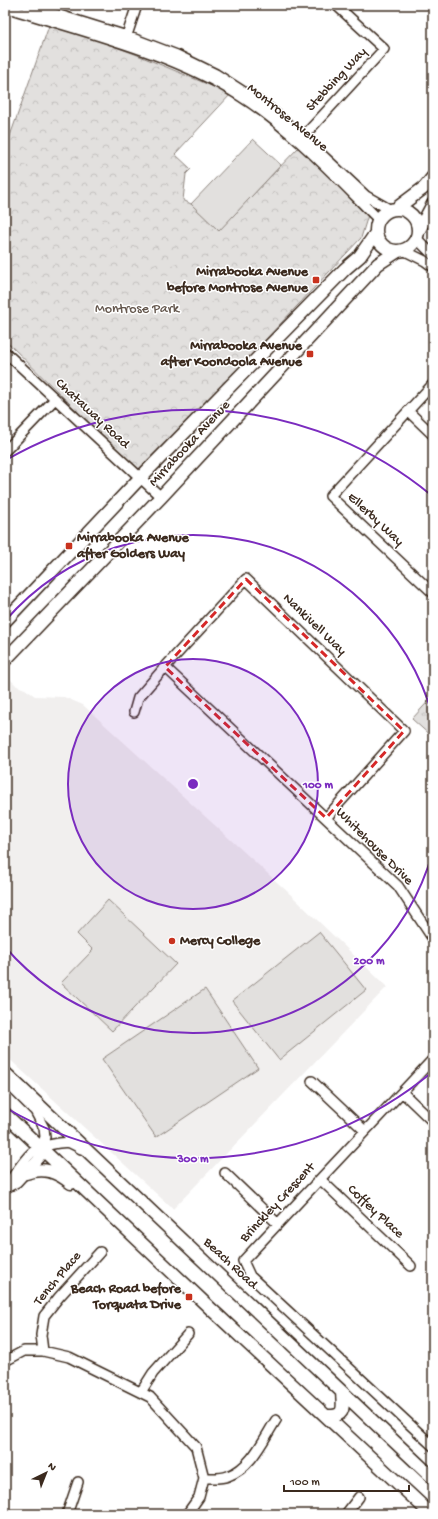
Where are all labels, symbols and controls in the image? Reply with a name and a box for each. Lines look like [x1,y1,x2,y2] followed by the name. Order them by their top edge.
[303,44,371,116] street label: Stebbing Way
[243,80,332,156] street label: Montrose Avenue
[166,264,309,297] place label: Mirrabooka Avenue before Montrose Avenue
[311,275,321,285] marker: Mirrabooka Avenue before Montrose Avenue
[95,301,181,318] park label: Montrose Park
[160,338,303,371] place label: Mirrabooka Avenue after Koondoola Avenue
[305,349,315,359] marker: Mirrabooka Avenue after Koondoola Avenue
[51,375,134,454] street label: Chataway Road
[146,397,235,491] street label: Mirrabooka Avenue
[343,489,407,551] street label: Ellerby Way
[76,530,190,563] place label: Mirrabooka Avenue after Golders Way
[64,541,74,551] marker: Mirrabooka Avenue after Golders Way
[278,590,350,660] street label: Nankivell Way
[186,777,200,791] centre of rings
[302,779,333,793] text: 100 m
[332,805,417,890] street label: Whitehouse Drive
[180,933,261,950] place label: Mercy College
[167,936,177,946] marker: Mercy College
[354,955,385,969] text: 200 m
[176,1153,209,1167] text: 300 m
[236,1159,320,1247] street label: Brinckley Crescent
[343,1181,407,1243] street label: Coffey Place
[198,1234,262,1295] street label: Beach Road
[30,1248,86,1310] street label: Tench Place
[70,1281,182,1314] place label: Beach Road before Torquata Drive
[184,1292,194,1302] marker: Beach Road before Torquata Drive
[26,1453,66,1493] north arrow
[45,1460,58,1474] text: N
[284,1467,409,1493] scale bar
[289,1476,320,1490] text: 100 m

